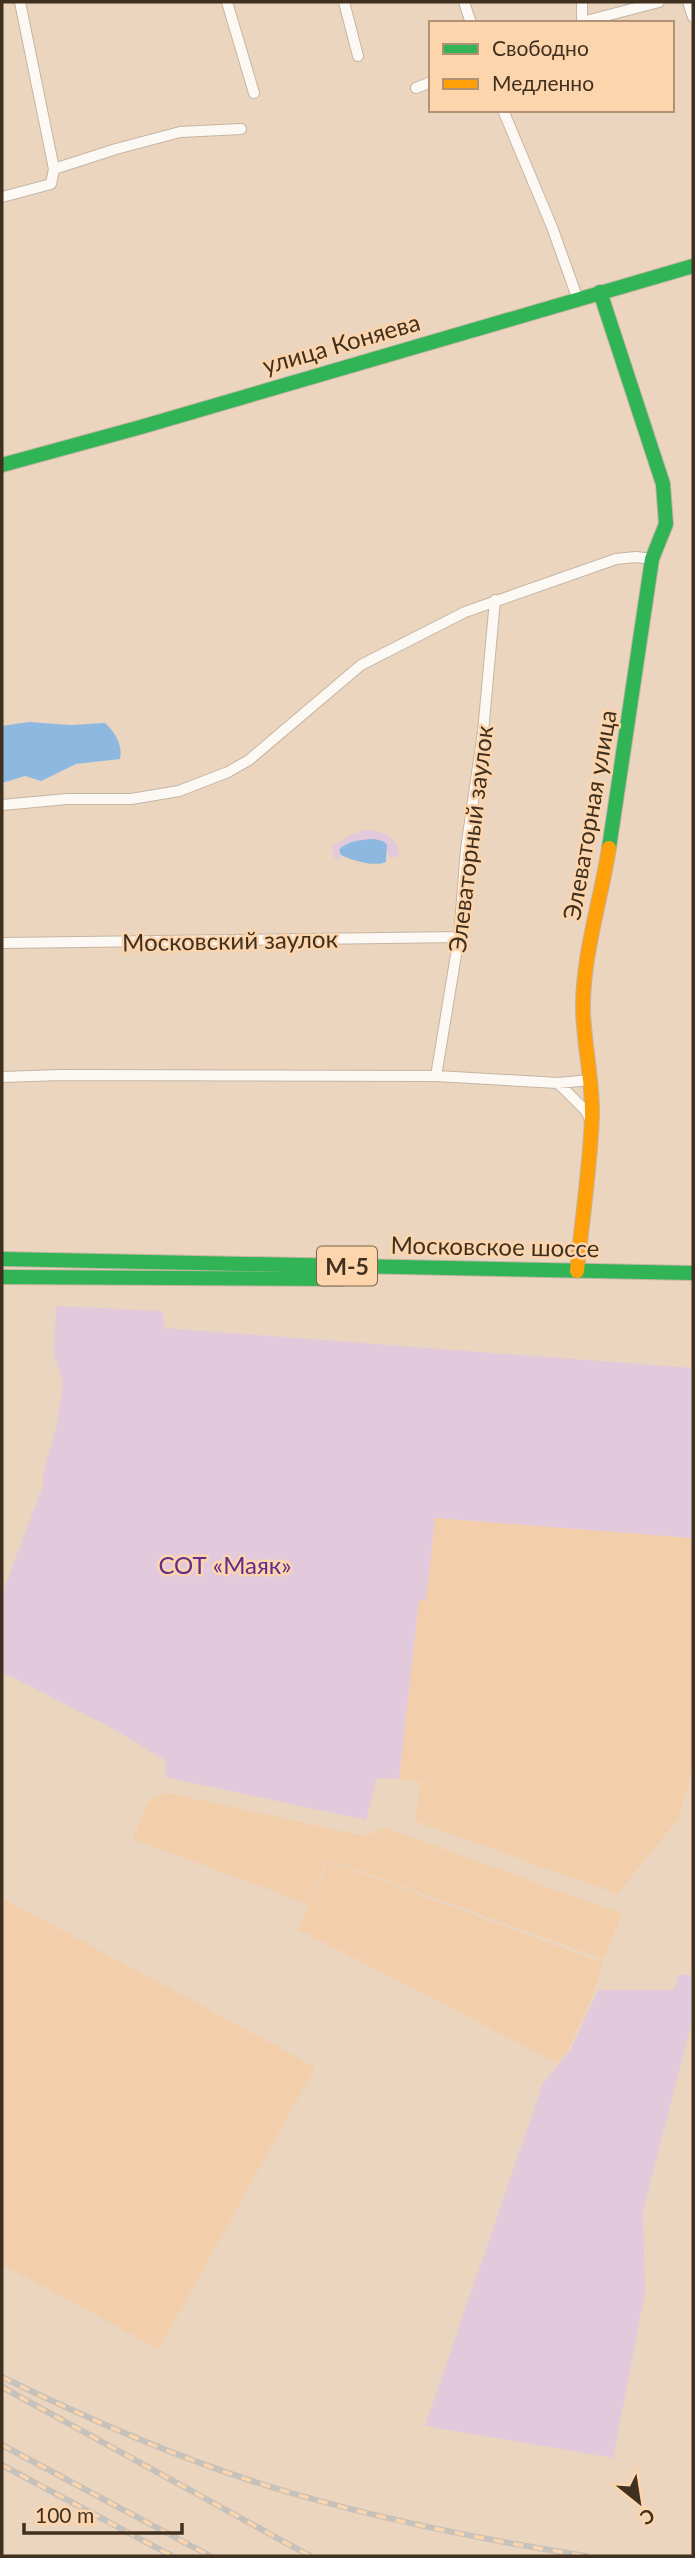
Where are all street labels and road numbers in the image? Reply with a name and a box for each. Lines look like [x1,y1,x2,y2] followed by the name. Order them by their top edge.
[259,307,423,379] street label: улица Коняева
[556,708,622,922] street label: Элеваторная улица
[442,723,498,954] street label: Элеваторный заулок
[122,924,339,956] street label: Московский заулок
[390,1230,600,1262] street label: Московское шоссе
[317,1246,377,1286] road number: М-5

